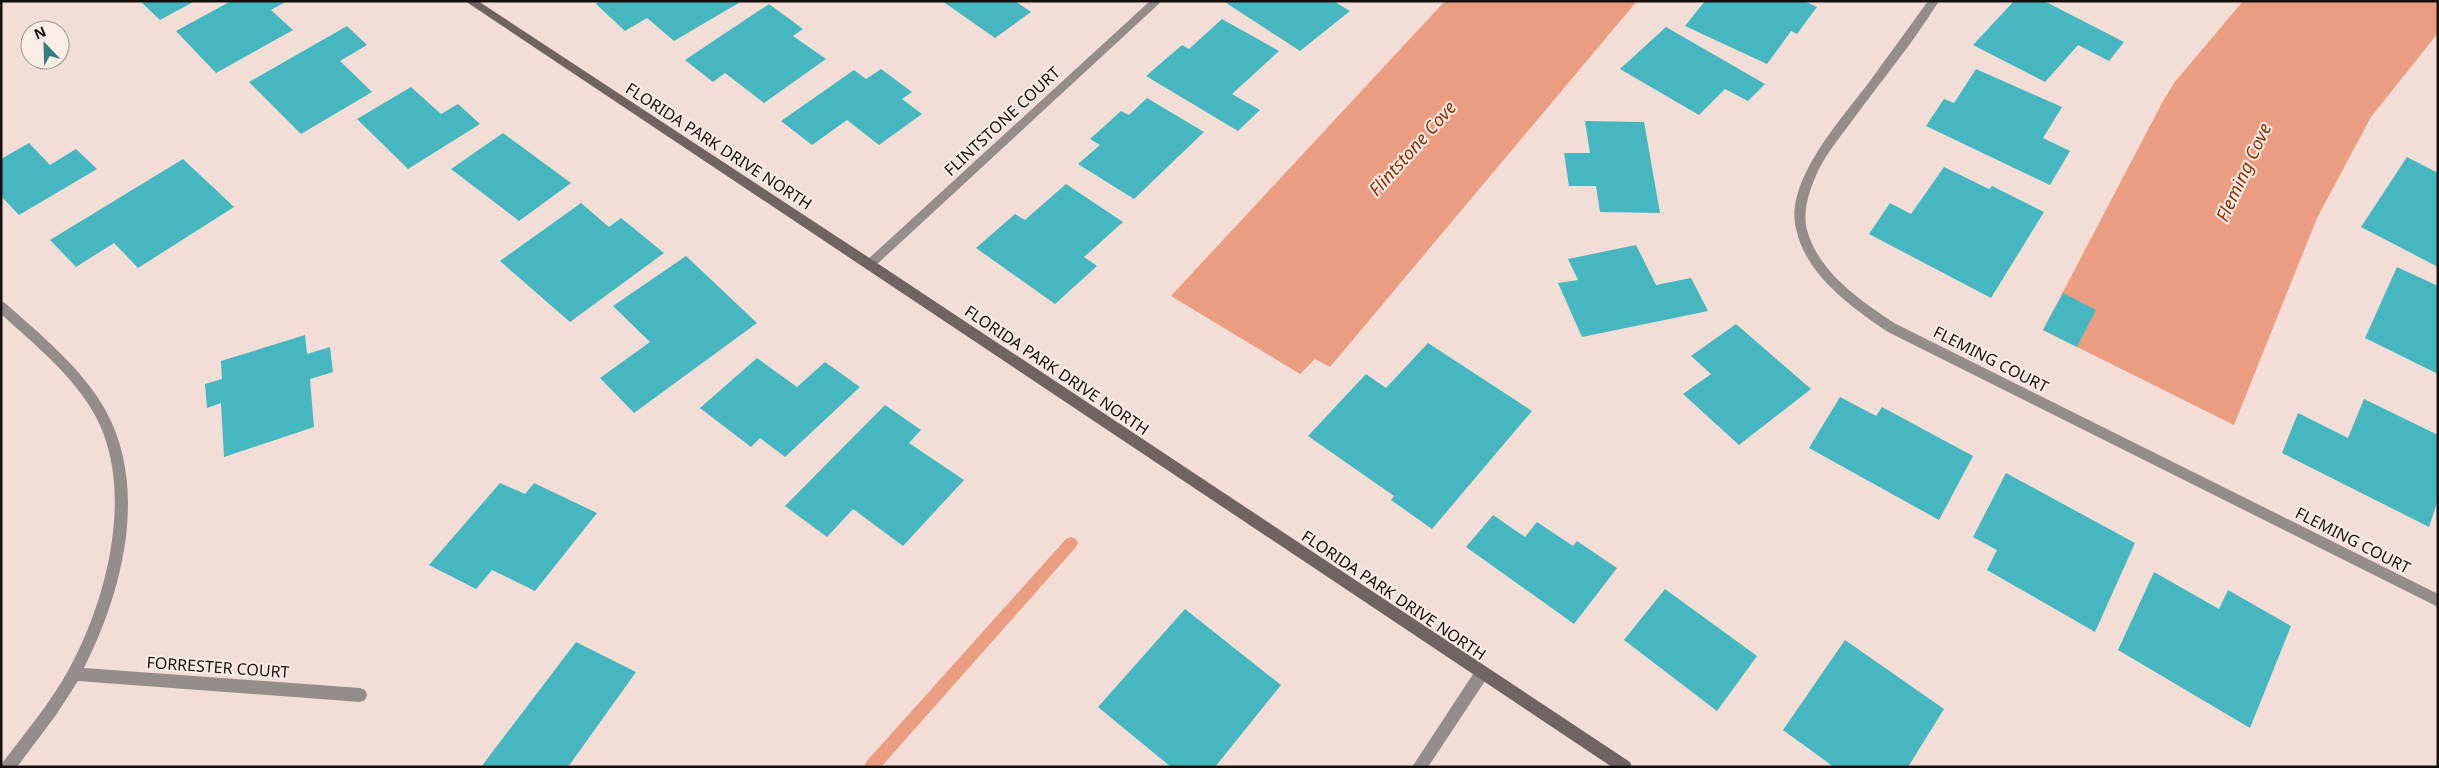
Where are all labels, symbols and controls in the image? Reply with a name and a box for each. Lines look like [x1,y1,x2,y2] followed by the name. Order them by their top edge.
[20,20,70,70] north arrow
[31,22,49,44] text: N
[939,61,1065,181] street label: FLINTSTONE COURT
[622,77,816,215] street label: FLORIDA PARK DRIVE NORTH
[1363,95,1461,201] water label: Flintstone Cove
[2210,119,2276,225] water label: Fleming Cove
[960,300,1154,440] street label: FLORIDA PARK DRIVE NORTH
[1930,321,2052,398] street label: FLEMING COURT
[2292,502,2414,579] street label: FLEMING COURT
[1297,525,1491,665] street label: FLORIDA PARK DRIVE NORTH
[146,651,290,683] street label: FORRESTER COURT

